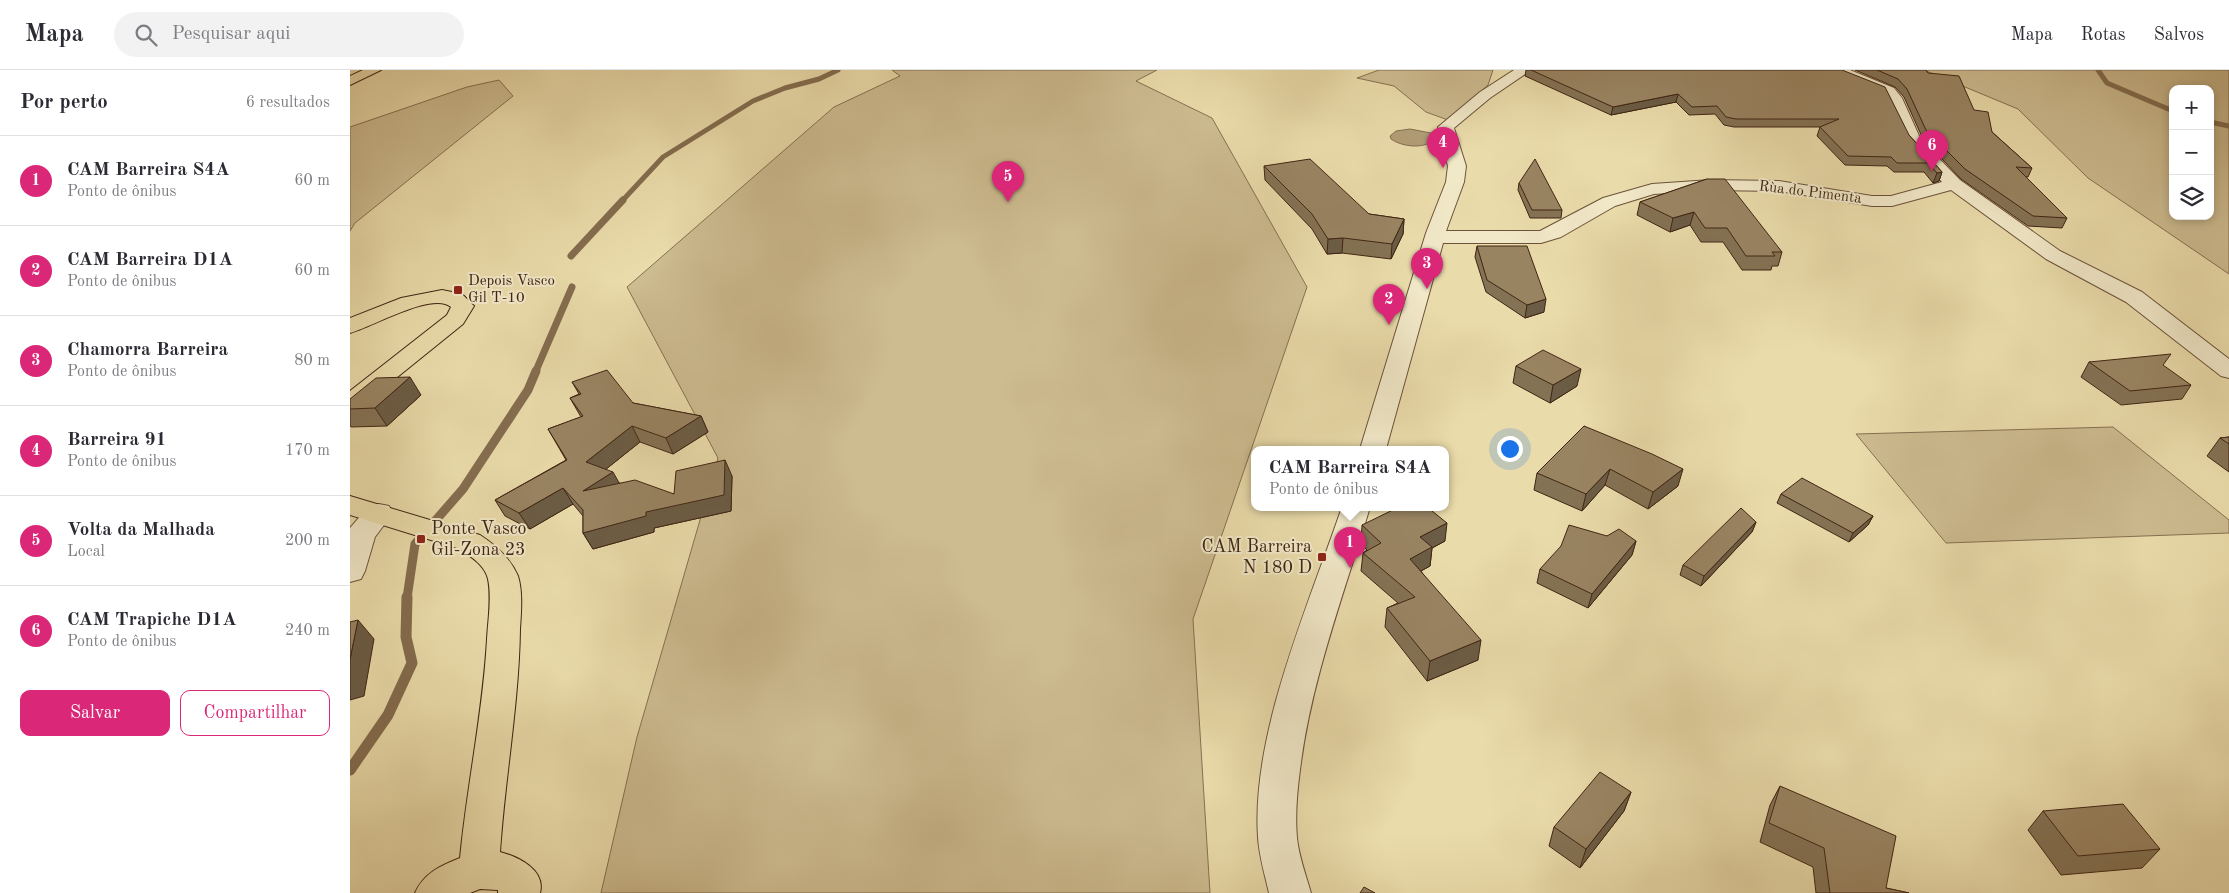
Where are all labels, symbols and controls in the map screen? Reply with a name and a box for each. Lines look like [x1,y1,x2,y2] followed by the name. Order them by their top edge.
[114,12,464,57] search box
[132,21,160,49] icon: search
[25,23,84,47] text: Mapa
[172,25,291,44] text: Pesquisar aqui
[2011,26,2053,44] text: Mapa
[2081,26,2126,44] text: Rotas
[2154,26,2204,44] text: Salvos
[2169,85,2214,220] map controls
[2169,85,2214,130] button: +
[20,92,108,113] text: Por perto
[246,95,330,111] text: 6 resultados
[1427,127,1459,168] pin: 4
[1916,130,1948,171] pin: 6
[2169,130,2214,175] button: −
[67,161,230,180] text: CAM Barreira S4A
[992,161,1024,202] pin: 5
[31,173,41,189] text: 1
[294,173,330,189] text: 60 m
[2169,175,2214,220] button: layers
[1758,179,1863,207] street label: Rùa do Pimenta
[67,184,176,200] text: Ponto de ônibus
[1411,248,1443,289] pin: 3
[67,251,233,270] text: CAM Barreira D1A
[31,263,41,279] text: 2
[294,263,330,279] text: 60 m
[67,274,176,290] text: Ponto de ônibus
[468,274,555,306] place label: Depois Vasco Gil T-10
[452,284,464,296] marker: Depois Vasco Gil T-10
[1373,284,1405,325] pin: 2
[67,341,228,360] text: Chamorra Barreira
[31,353,41,369] text: 3
[294,353,330,369] text: 80 m
[67,364,176,380] text: Ponto de ônibus
[67,431,166,450] text: Barreira 91
[1497,436,1523,462] your location
[31,443,41,459] text: 4
[285,443,330,459] text: 170 m
[1251,446,1449,511] popup
[67,454,176,470] text: Ponto de ônibus
[1269,459,1431,478] text: CAM Barreira S4A
[1269,482,1378,498] text: Ponto de ônibus
[431,520,527,559] place label: Ponte Vasco Gil-Zona 23
[67,521,215,540] text: Volta da Malhada
[1334,527,1366,568] pin: 1
[31,533,41,549] text: 5
[285,533,330,549] text: 200 m
[415,533,427,545] marker: Ponte Vasco Gil-Zona 23
[1202,538,1312,577] place label: CAM Barreira N 180 D
[67,544,105,560] text: Local
[1316,551,1328,563] marker: CAM Barreira N 180 D
[67,611,237,630] text: CAM Trapiche D1A
[31,623,41,639] text: 6
[285,623,330,639] text: 240 m
[67,634,176,650] text: Ponto de ônibus
[20,690,170,736] button: Salvar
[180,690,330,736] button: Compartilhar

